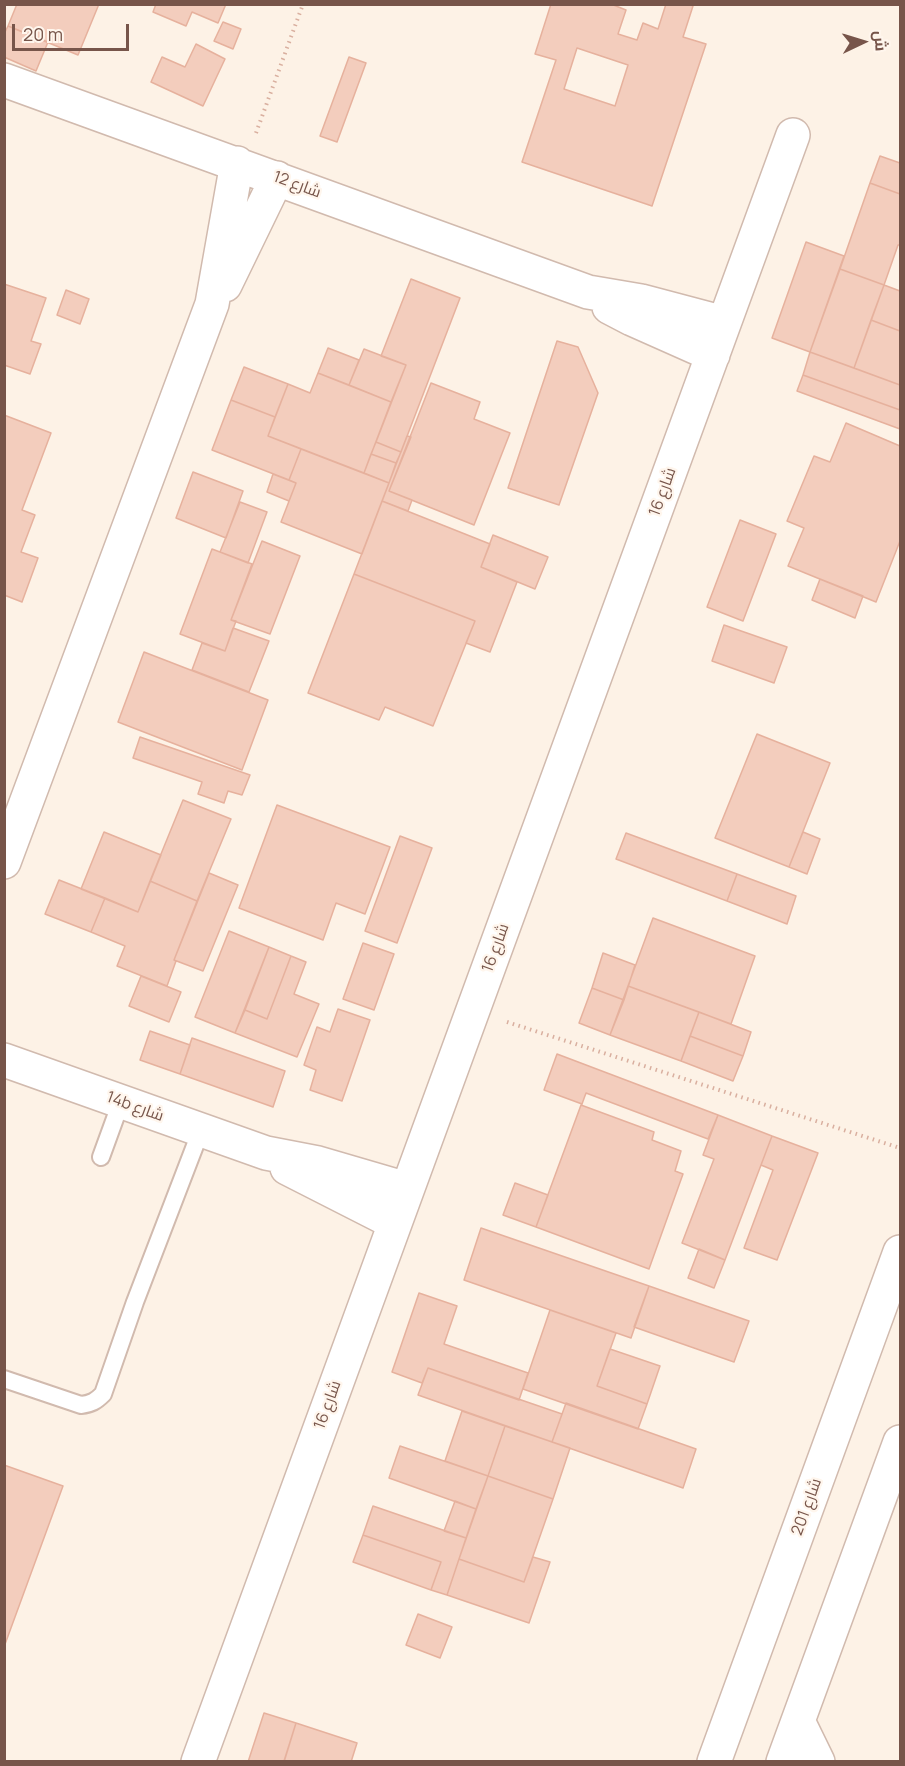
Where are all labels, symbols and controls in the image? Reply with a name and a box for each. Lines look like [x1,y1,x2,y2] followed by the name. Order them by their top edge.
[15,12,132,50] scale bar
[833,12,893,72] north arrow
[23,22,63,46] text: 20 m
[869,30,893,52] text: ش
[270,168,324,202] street label: شارع 12
[645,465,681,519] street label: شارع 16
[478,921,514,975] street label: شارع 16
[104,1088,166,1126] street label: 14b شارع
[310,1378,346,1432] street label: شارع 16
[788,1476,826,1538] street label: شارع 201

